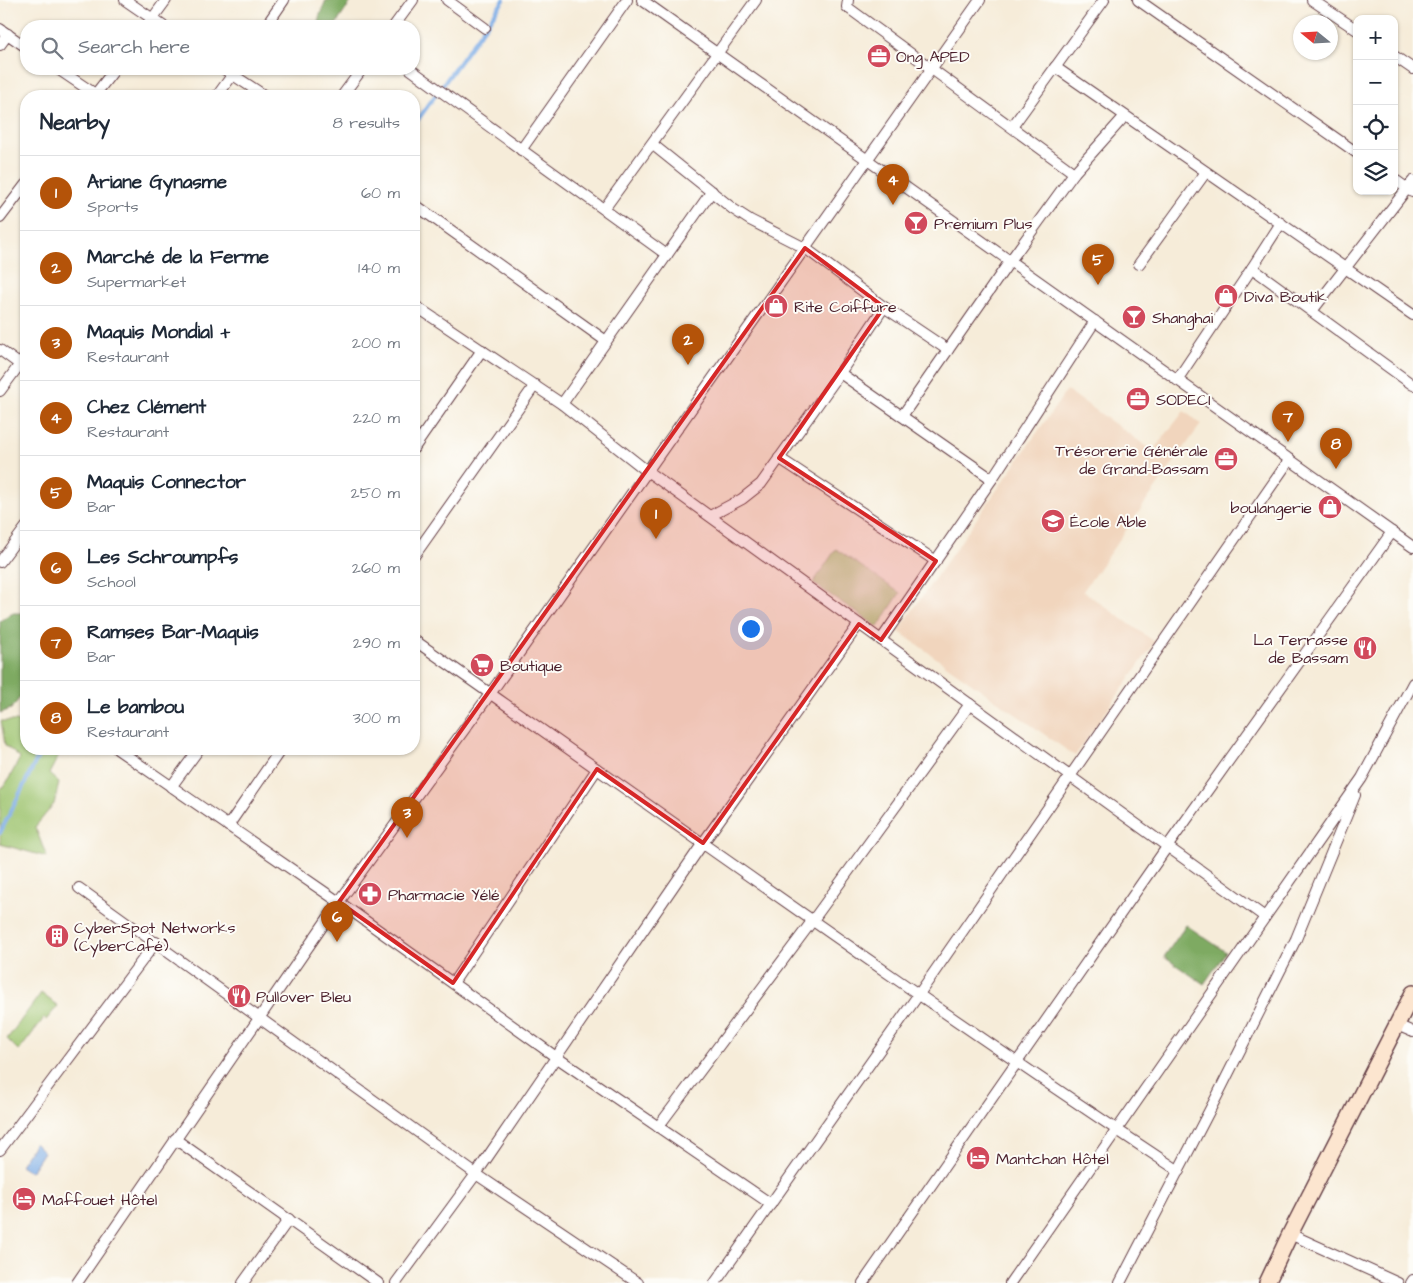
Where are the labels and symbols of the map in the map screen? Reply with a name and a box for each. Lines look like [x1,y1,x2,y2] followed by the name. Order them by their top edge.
[1293,15,1338,60] north arrow
[866,43,892,69] office icon: Ong APED
[896,46,970,69] place label: Ong APED
[877,164,909,205] pin: 4
[903,210,929,236] bar icon: Premium Plus
[934,213,1032,235] place label: Premium Plus
[1082,244,1114,285] pin: 5
[1213,283,1239,309] shop icon: Diva Boutik
[1244,286,1327,308] place label: Diva Boutik
[763,293,789,319] shop icon: Rite Coiffure
[794,296,897,318] place label: Rite Coiffure
[1121,304,1147,330] bar icon: Shanghai
[1152,307,1214,330] place label: Shanghai
[672,324,704,365] pin: 2
[1125,386,1151,412] office icon: SODECI
[1156,389,1211,411] place label: SODECI
[1272,401,1304,442] pin: 7
[1320,428,1352,469] pin: 8
[1055,440,1209,480] place label: Trésorerie Générale de Grand-Bassam
[1213,446,1239,472] office icon: Trésorerie Générale de Grand-Bassam
[1317,494,1343,520] shop icon: boulangerie
[1230,497,1312,520] place label: boulangerie
[640,498,672,539] pin: 1
[1040,508,1066,534] school or university icon: École Able
[1070,511,1147,533] place label: École Able
[738,616,764,642] your location
[1253,629,1349,669] place label: La Terrasse de Bassam
[1352,635,1378,661] restaurant icon: La Terrasse de Bassam
[469,652,495,678] supermarket icon: Boutique
[500,655,563,677] place label: Boutique
[391,797,423,838] pin: 3
[357,881,383,907] pharmacy icon: Pharmacie Yélé
[388,884,500,906] place label: Pharmacie Yélé
[321,901,353,942] pin: 6
[74,917,235,958] place label: CyberSpot Networks (CyberCafé)
[44,923,70,949] building icon: CyberSpot Networks (CyberCafé)
[226,983,252,1009] restaurant icon: Pullover Bleu
[256,986,351,1008] place label: Pullover Bleu
[965,1145,991,1171] hotel icon: Mantchan Hôtel
[996,1148,1109,1170] place label: Mantchan Hôtel
[11,1186,37,1212] hotel icon: Maffouet Hôtel
[42,1189,157,1211] place label: Maffouet Hôtel

